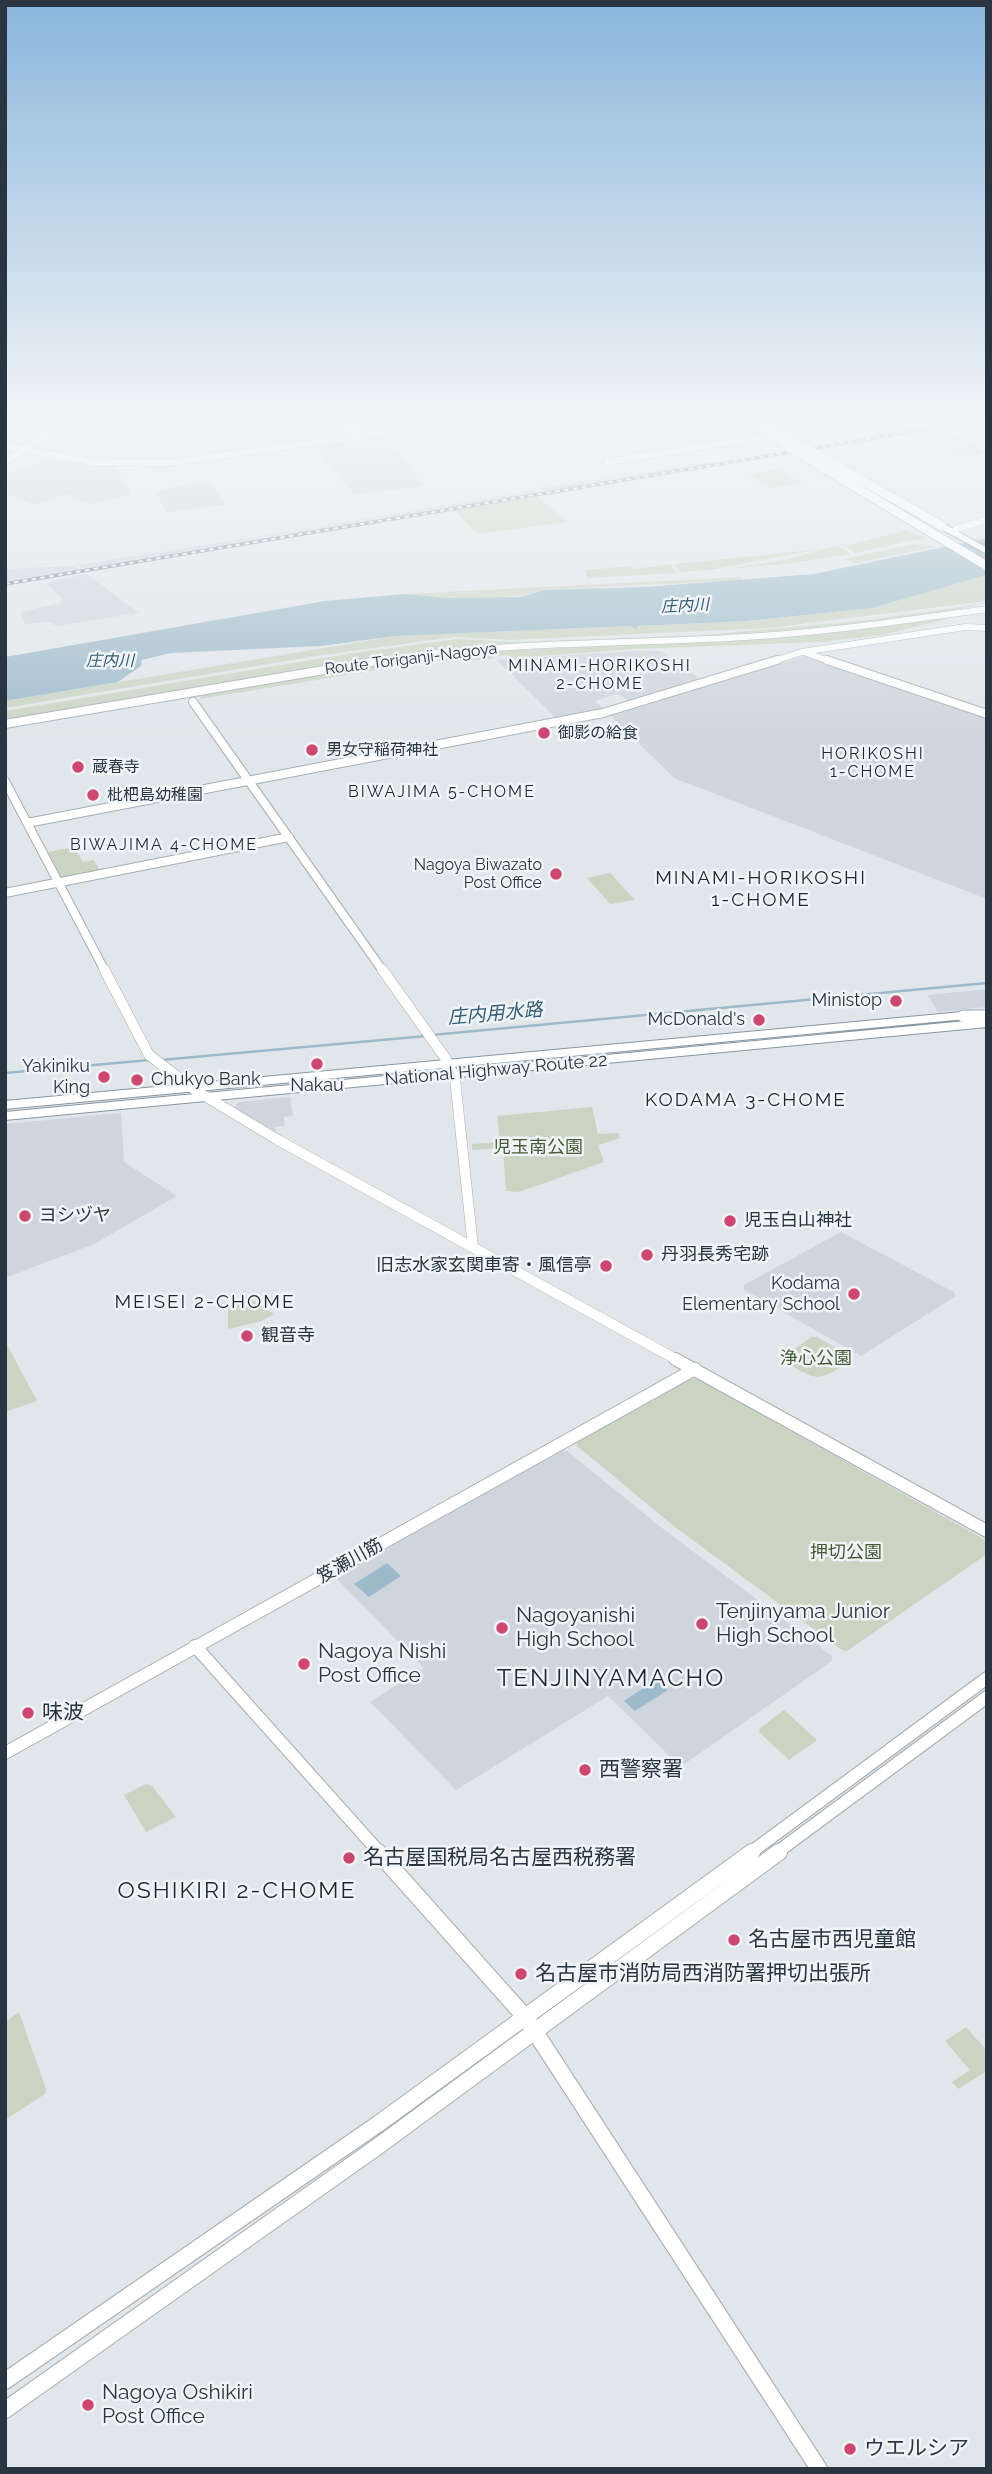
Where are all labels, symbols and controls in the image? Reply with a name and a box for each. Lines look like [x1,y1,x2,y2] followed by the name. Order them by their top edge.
[661,595,709,617] water label: 庄内川
[324,639,498,679] street label: Route Toriganji-Nagoya
[86,651,134,671] water label: 庄内川
[510,656,690,694] district label: MINAMI-HORIKOSHI 2-CHOME
[558,723,638,743] place label: 御影の給食
[536,725,552,741] marker: 御影の給食
[326,740,438,760] place label: 男女守稲荷神社
[304,742,320,758] marker: 男女守稲荷神社
[822,744,924,782] district label: HORIKOSHI 1-CHOME
[92,757,140,777] place label: 蔵春寺
[70,759,86,775] marker: 蔵春寺
[350,782,534,802] district label: BIWAJIMA 5-CHOME
[107,785,203,805] place label: 枇杷島幼稚園
[85,787,101,803] marker: 枇杷島幼稚園
[72,835,256,855] district label: BIWAJIMA 4-CHOME
[414,855,542,893] place label: Nagoya Biwazato Post Office
[548,866,564,882] marker: Nagoya Biwazato Post Office
[657,867,865,911] district label: MINAMI-HORIKOSHI 1-CHOME
[811,990,882,1012] place label: Ministop
[888,993,904,1009] marker: Ministop
[447,999,543,1029] water label: 庄内用水路
[647,1009,745,1031] place label: McDonald's
[751,1012,767,1028] marker: McDonald's
[384,1050,608,1090] street label: National Highway Route 22
[22,1056,90,1098] place label: Yakiniku King
[309,1056,325,1072] marker: Nakau
[96,1069,112,1085] marker: Yakiniku King
[151,1069,261,1091] place label: Chukyo Bank
[129,1072,145,1088] marker: Chukyo Bank
[290,1075,344,1097] place label: Nakau
[647,1089,845,1111] district label: KODAMA 3-CHOME
[493,1137,583,1159] park label: 児玉南公園
[39,1205,111,1227] place label: ヨシヅヤ
[17,1208,33,1224] marker: ヨシヅヤ
[744,1210,852,1232] place label: 児玉白山神社
[722,1213,738,1229] marker: 児玉白山神社
[661,1244,769,1266] place label: 丹羽長秀宅跡
[639,1247,655,1263] marker: 丹羽長秀宅跡
[376,1255,592,1277] place label: 旧志水家玄関車寄・風信亭
[598,1258,614,1274] marker: 旧志水家玄関車寄・風信亭
[682,1273,840,1316] place label: Kodama Elementary School
[846,1286,862,1302] marker: Kodama Elementary School
[116,1291,294,1313] district label: MEISEI 2-CHOME
[261,1325,315,1347] place label: 観音寺
[239,1328,255,1344] marker: 観音寺
[780,1348,852,1370] park label: 浄心公園
[313,1534,387,1588] street label: 笈瀬川筋
[810,1542,882,1564] park label: 押切公園
[716,1599,890,1649] place label: Tenjinyama Junior High School
[516,1603,635,1653] place label: Nagoyanishi High School
[694,1616,710,1632] marker: Tenjinyama Junior High School
[494,1620,510,1636] marker: Nagoyanishi High School
[318,1639,446,1689] place label: Nagoya Nishi Post Office
[296,1656,312,1672] marker: Nagoya Nishi Post Office
[498,1665,724,1693] district label: TENJINYAMACHO
[42,1700,84,1726] place label: 味波
[20,1705,36,1721] marker: 味波
[599,1757,683,1783] place label: 西警察署
[577,1762,593,1778] marker: 西警察署
[363,1845,636,1871] place label: 名古屋国税局名古屋西税務署
[341,1850,357,1866] marker: 名古屋国税局名古屋西税務署
[120,1877,354,1905] district label: OSHIKIRI 2-CHOME
[748,1927,916,1953] place label: 名古屋市西児童館
[726,1932,742,1948] marker: 名古屋市西児童館
[535,1961,871,1987] place label: 名古屋市消防局西消防署押切出張所
[513,1966,529,1982] marker: 名古屋市消防局西消防署押切出張所
[102,2380,253,2430] place label: Nagoya Oshikiri Post Office
[80,2397,96,2413] marker: Nagoya Oshikiri Post Office
[864,2436,969,2462] place label: ウエルシア
[842,2441,858,2457] marker: ウエルシア

